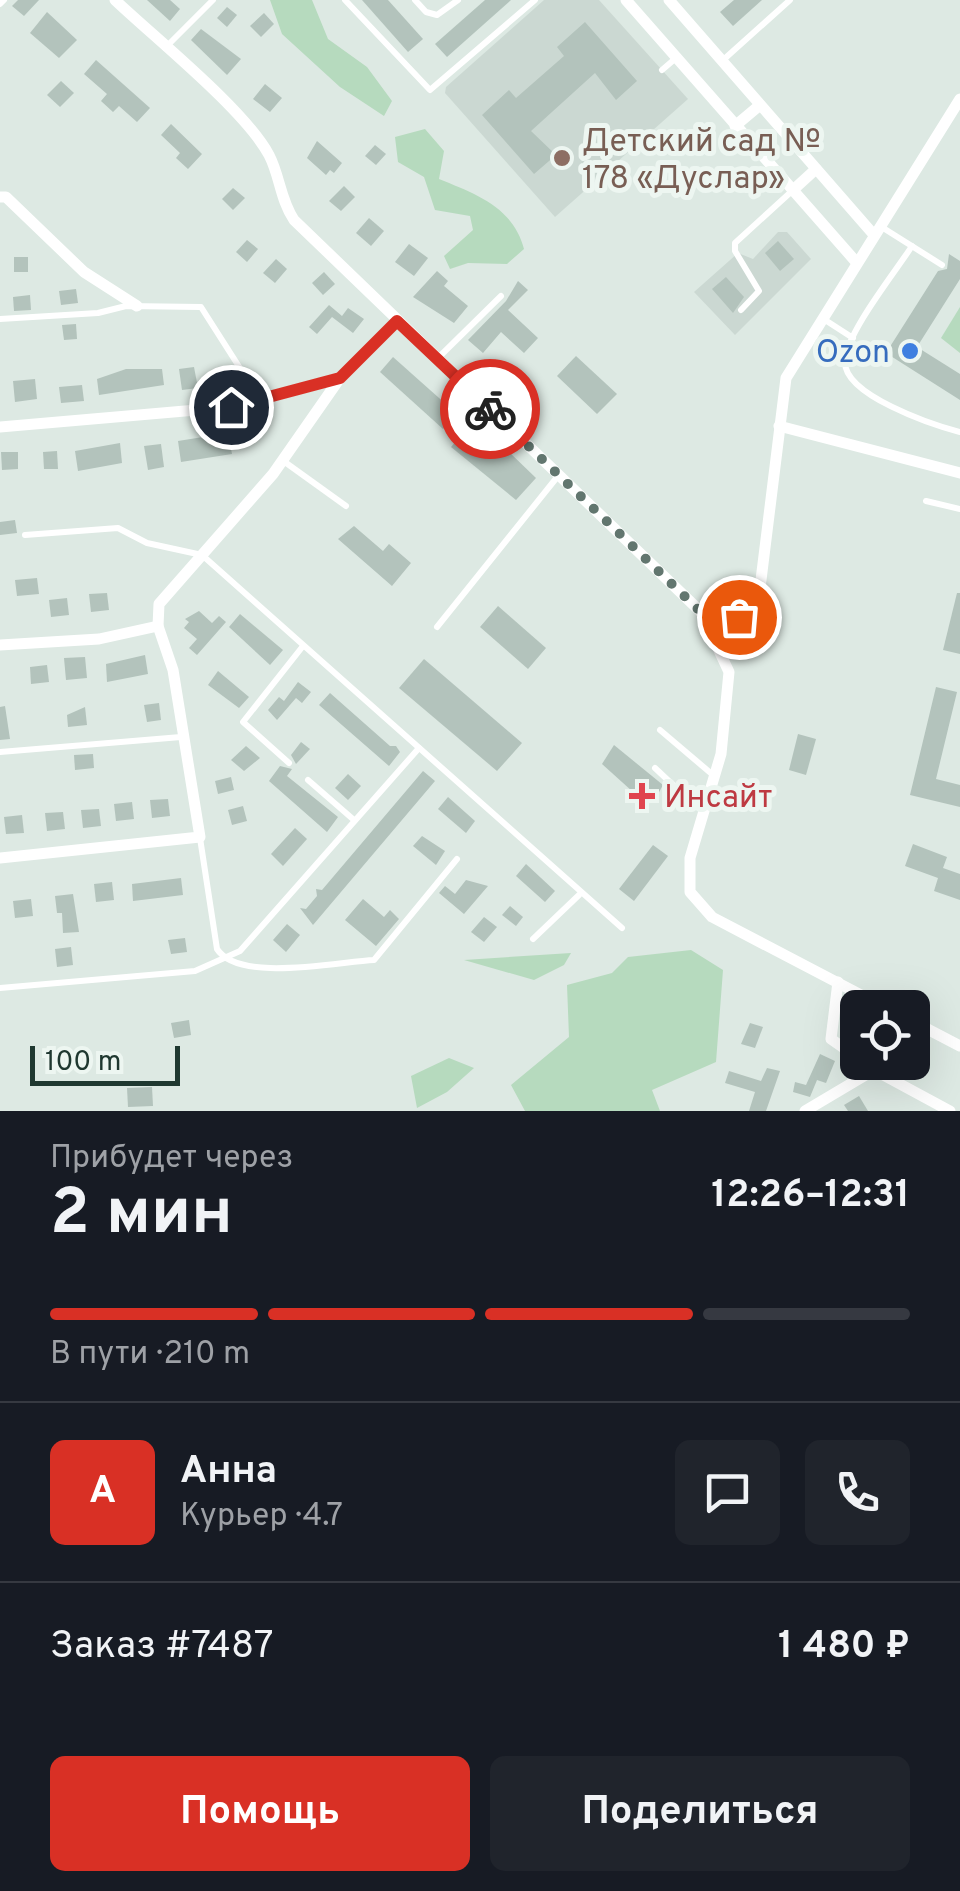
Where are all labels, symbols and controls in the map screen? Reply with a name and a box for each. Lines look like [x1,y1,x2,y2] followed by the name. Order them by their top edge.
[582,123,821,200] place label: Детский сад № 178 «Дуслар»
[551,147,573,169] marker: Детский сад № 178 «Дуслар»
[816,334,890,374] place label: Ozon
[899,340,921,362] marker: Ozon
[440,359,540,459] courier
[189,365,274,450] pin
[204,380,259,435] icon: home
[463,382,518,437] icon: bike
[697,575,782,660] pin
[712,590,767,645] icon: bag
[664,779,773,819] place label: Инсайт
[629,783,655,809] marker: Инсайт
[840,990,930,1080] map controls
[840,990,930,1080] button: locate
[30,1041,180,1086] scale bar
[45,1045,121,1081] text: 100 m
[50,1139,293,1179] text: Прибудет через
[711,1172,910,1221] text: 12:26–12:31
[50,1175,233,1257] text: 2 мин
[50,1335,250,1375] text: В пути · 210 m
[675,1440,780,1545] button: chat
[805,1440,910,1545] button: phone
[180,1448,277,1497] text: Анна
[89,1468,116,1517] text: А
[180,1497,343,1537] text: Курьер · 4.7
[50,1623,274,1672] text: Заказ #7487
[778,1623,910,1672] text: 1 480 ₽
[50,1756,470,1871] button: Помощь
[490,1756,910,1871] button: Поделиться

